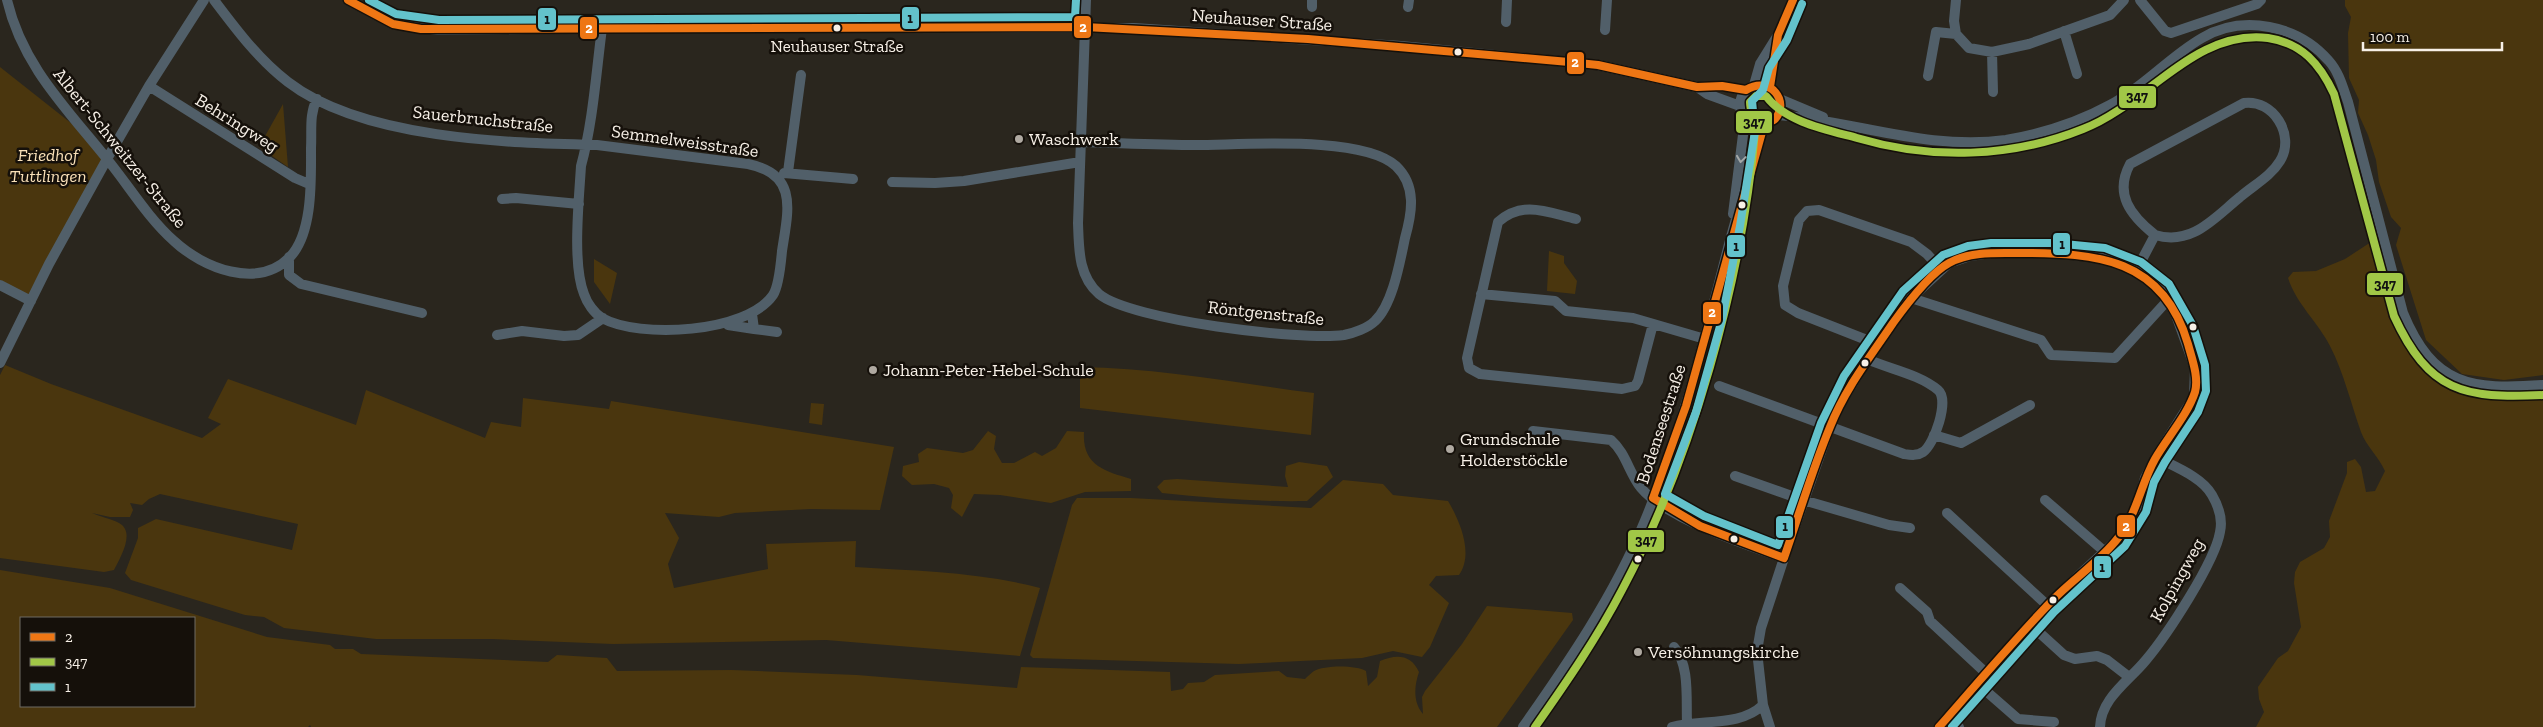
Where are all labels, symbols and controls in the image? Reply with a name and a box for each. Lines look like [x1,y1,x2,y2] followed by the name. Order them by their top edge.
[1191,4,1333,36] street label: Neuhauser Straße
[901,6,920,30] line badge: 1
[537,7,557,31] line badge: 1
[907,10,913,27] text: 1
[544,11,550,28] text: 1
[1073,15,1092,39] line badge: 2
[579,16,598,40] line badge: 2
[1079,19,1087,36] text: 2
[585,20,593,37] text: 2
[2363,20,2502,52] scale bar
[832,23,842,33] marker: Neuhauser Straße
[2370,28,2409,46] text: 100 m
[771,36,903,56] place label: Neuhauser Straße
[1453,47,1463,57] unlabelled marker
[1566,51,1585,75] line badge: 2
[1571,54,1579,71] text: 2
[49,63,191,233] street label: Albert-Schweitzer-Straße
[2118,85,2157,109] line badge: 347
[2126,88,2148,105] text: 347
[191,89,283,157] street label: Behringweg
[412,101,554,137] street label: Sauerbruchstraße
[1735,110,1773,134] line badge: 347
[1743,114,1765,131] text: 347
[610,120,760,162] street label: Semmelweisstraße
[1029,128,1119,150] place label: Waschwerk
[1013,133,1025,145] marker: Waschwerk
[9,144,87,187] park label: Friedhof Tuttlingen
[1736,155,1746,163] one-way arrow
[1737,200,1747,210] unlabelled marker
[2052,232,2071,256] line badge: 1
[1726,234,1746,258] line badge: 1
[2059,236,2065,253] text: 1
[1733,238,1739,255] text: 1
[2366,272,2404,296] line badge: 347
[2374,276,2396,293] text: 347
[1207,296,1325,330] street label: Röntgenstraße
[1702,301,1722,325] line badge: 2
[1708,304,1716,321] text: 2
[2188,322,2198,332] unlabelled marker
[1860,358,1870,368] unlabelled marker
[883,359,1094,381] place label: Johann-Peter-Hebel-Schule
[1631,361,1691,487] street label: Bodenseestraße
[867,364,879,376] marker: Johann-Peter-Hebel-Schule
[1460,428,1568,471] place label: Grundschule Holderstöckle
[1444,443,1456,455] marker: Grundschule Holderstöckle
[2116,514,2136,538] line badge: 2
[1775,515,1794,539] line badge: 1
[1782,518,1788,535] text: 1
[2122,518,2130,535] text: 2
[1627,529,1665,553] line badge: 347
[1635,532,1657,549] text: 347
[1729,534,1739,544] unlabelled marker
[2145,534,2209,626] street label: Kolpingweg
[1633,554,1643,564] unlabelled marker
[2093,555,2112,579] line badge: 1
[2099,559,2105,576] text: 1
[2048,595,2058,605] unlabelled marker
[20,617,195,707] legend
[65,628,73,646] text: 2
[1647,641,1799,663] place label: Versöhnungskirche
[1632,646,1644,658] marker: Versöhnungskirche
[65,653,87,671] text: 347
[65,678,71,696] text: 1

